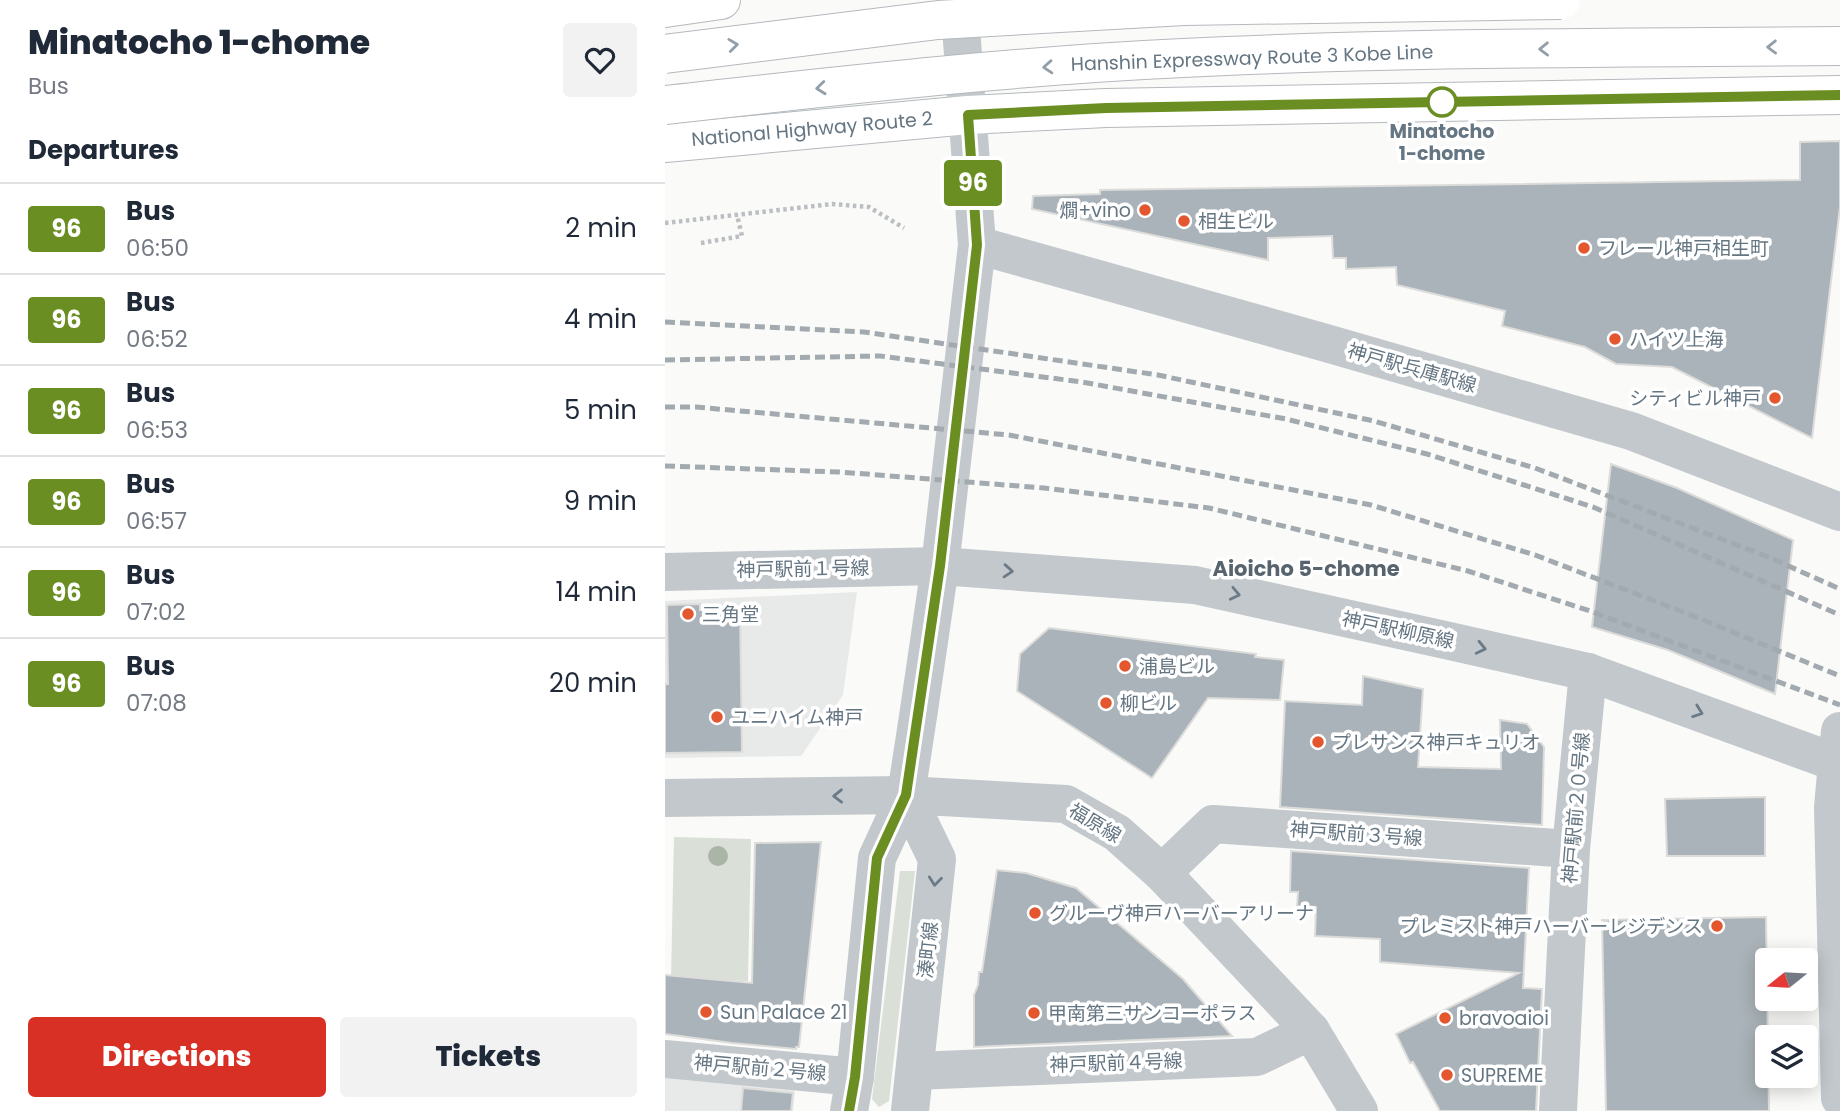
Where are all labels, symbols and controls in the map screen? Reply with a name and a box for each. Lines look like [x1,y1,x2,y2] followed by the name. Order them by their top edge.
[28,19,370,66] text: Minatocho 1-chome
[563,23,637,97] button: heart
[727,38,739,53] one-way arrow
[1070,38,1434,78] street label: Hanshin Expressway Route 3 Kobe Line
[1766,39,1777,55] one-way arrow
[1539,41,1549,57] one-way arrow
[1042,59,1053,74] one-way arrow
[28,70,69,102] text: Bus
[815,80,826,95] one-way arrow
[1427,87,1457,117] marker: Minatocho 1-chome
[690,105,934,153] street label: National Highway Route 2
[1390,118,1494,167] place label: Minatocho 1-chome
[28,132,179,168] text: Departures
[941,160,1005,206] line badge: 96
[958,166,988,199] text: 96
[126,193,175,229] text: Bus
[1059,197,1131,224] place label: 燗+vino
[1137,202,1153,218] marker: 燗+vino
[1198,208,1274,235] place label: 相生ビル
[565,210,637,246] text: 2 min
[51,212,82,245] text: 96
[1176,213,1192,229] marker: 相生ビル
[126,232,189,264] text: 06:50
[1598,235,1769,262] place label: フレール神戸相生町
[1576,240,1592,256] marker: フレール神戸相生町
[126,284,175,320] text: Bus
[564,301,637,337] text: 4 min
[51,303,82,336] text: 96
[126,323,188,355] text: 06:52
[1629,326,1724,353] place label: ハイツ上海
[1607,331,1623,347] marker: ハイツ上海
[1344,337,1480,399] street label: 神戸駅兵庫駅線
[126,375,175,411] text: Bus
[1629,385,1761,412] place label: シティビル神戸
[1767,390,1783,406] marker: シティビル神戸
[564,392,637,428] text: 5 min
[51,394,82,427] text: 96
[126,414,188,446] text: 06:53
[126,466,175,502] text: Bus
[564,483,637,519] text: 9 min
[51,485,82,518] text: 96
[126,505,187,537] text: 06:57
[736,554,870,584] street label: 神戸駅前１号線
[1212,554,1400,583] district label: Aioicho 5-chome
[126,557,175,593] text: Bus
[1003,563,1014,578] one-way arrow
[556,574,637,610] text: 14 min
[51,576,82,609] text: 96
[1228,585,1240,600] one-way arrow
[126,596,186,628] text: 07:02
[702,601,759,628] place label: 三角堂
[1339,605,1457,655] street label: 神戸駅柳原線
[680,606,696,622] marker: 三角堂
[1475,640,1487,654] one-way arrow
[126,648,175,684] text: Bus
[1139,653,1215,680] place label: 浦島ビル
[1117,658,1133,674] marker: 浦島ビル
[549,665,637,701] text: 20 min
[51,667,82,700] text: 96
[126,687,187,719] text: 07:08
[1120,690,1177,717] place label: 柳ビル
[1098,695,1114,711] marker: 柳ビル
[731,704,863,731] place label: ユニハイム神戸
[1692,704,1704,718] one-way arrow
[709,709,725,725] marker: ユニハイム神戸
[1332,729,1541,756] place label: プレサンス神戸キュリオ
[1556,731,1596,885] street label: 神戸駅前２０号線
[1310,734,1326,750] marker: プレサンス神戸キュリオ
[832,788,843,804] one-way arrow
[1064,797,1126,849] street label: 福原線
[1289,816,1423,852] street label: 神戸駅前３号線
[928,876,943,887] one-way arrow
[1049,900,1314,927] place label: グルーヴ神戸ハーバーアリーナ
[1027,905,1043,921] marker: グルーヴ神戸ハーバーアリーナ
[1400,913,1703,940] place label: プレミスト神戸ハーバーレジデンス
[1709,918,1725,934] marker: プレミスト神戸ハーバーレジデンス
[912,920,944,980] street label: 湊町線
[1755,948,1818,1012] north arrow
[1755,948,1818,1088] map controls
[720,999,847,1026] place label: Sun Palace 21
[1048,1000,1257,1027] place label: 甲南第三サンコーポラス
[698,1004,714,1020] marker: Sun Palace 21
[1026,1005,1042,1021] marker: 甲南第三サンコーポラス
[1459,1005,1549,1032] place label: bravoaioi
[1437,1010,1453,1026] marker: bravoaioi
[28,1017,326,1097] button: Directions
[340,1017,637,1097] button: Tickets
[1755,1025,1818,1088] button: layers
[1049,1047,1183,1079] street label: 神戸駅前４号線
[693,1049,827,1087] street label: 神戸駅前２号線
[1461,1062,1543,1089] place label: SUPREME
[1439,1067,1455,1083] marker: SUPREME

